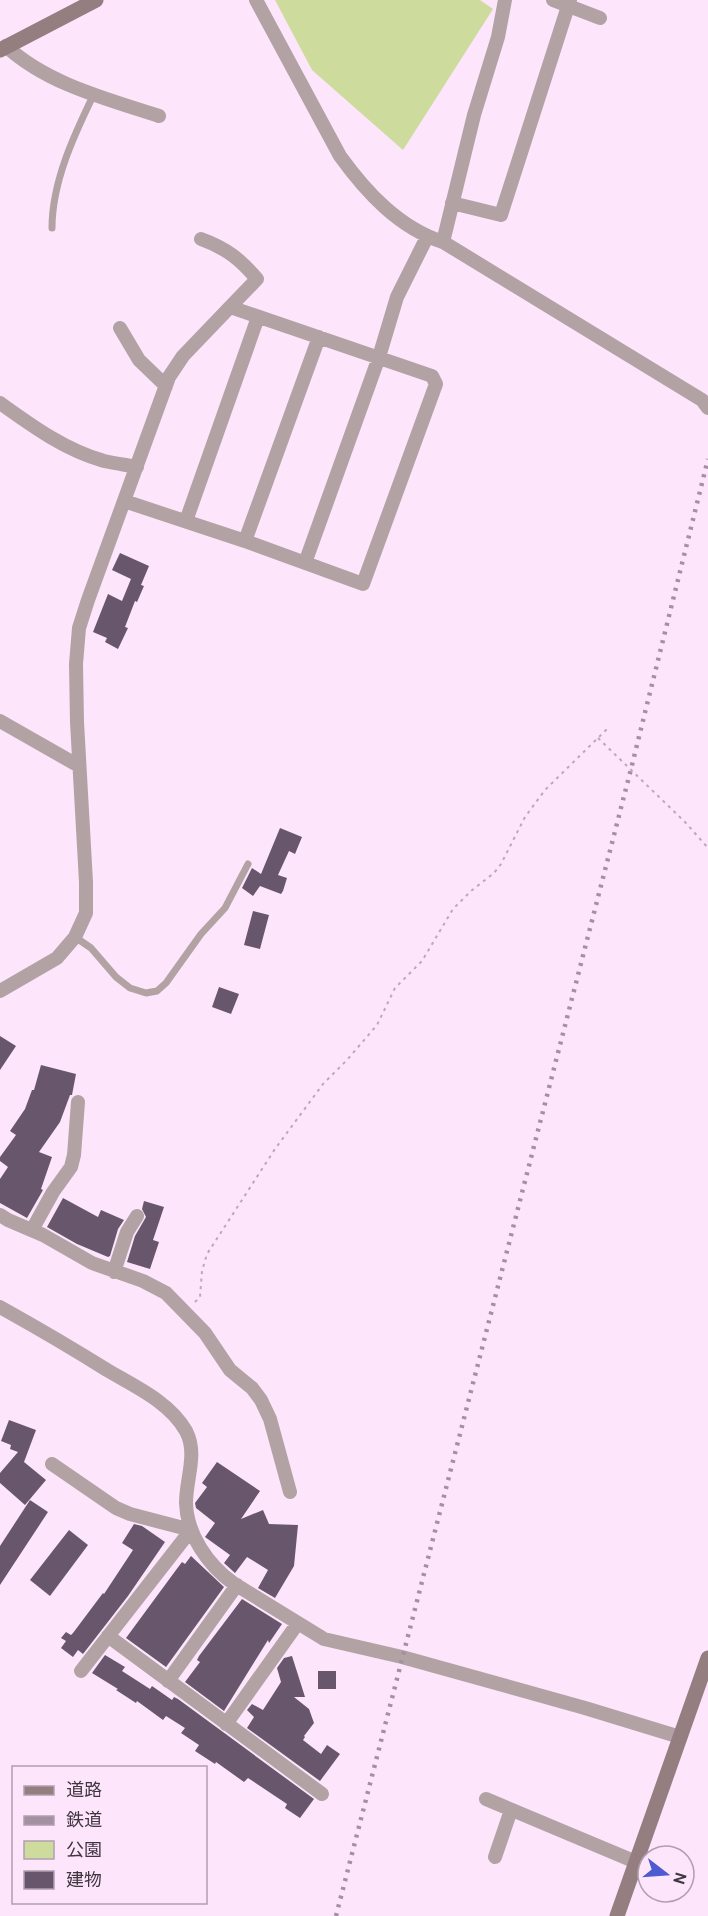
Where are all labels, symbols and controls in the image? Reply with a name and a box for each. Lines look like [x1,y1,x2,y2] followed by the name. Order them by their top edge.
[12,1766,207,1904] legend
[66,1779,102,1801] text: 道路
[66,1809,102,1831] text: 鉄道
[66,1839,102,1861] text: 公園
[636,1844,696,1904] north arrow
[66,1869,102,1891] text: 建物
[669,1870,691,1886] text: N

